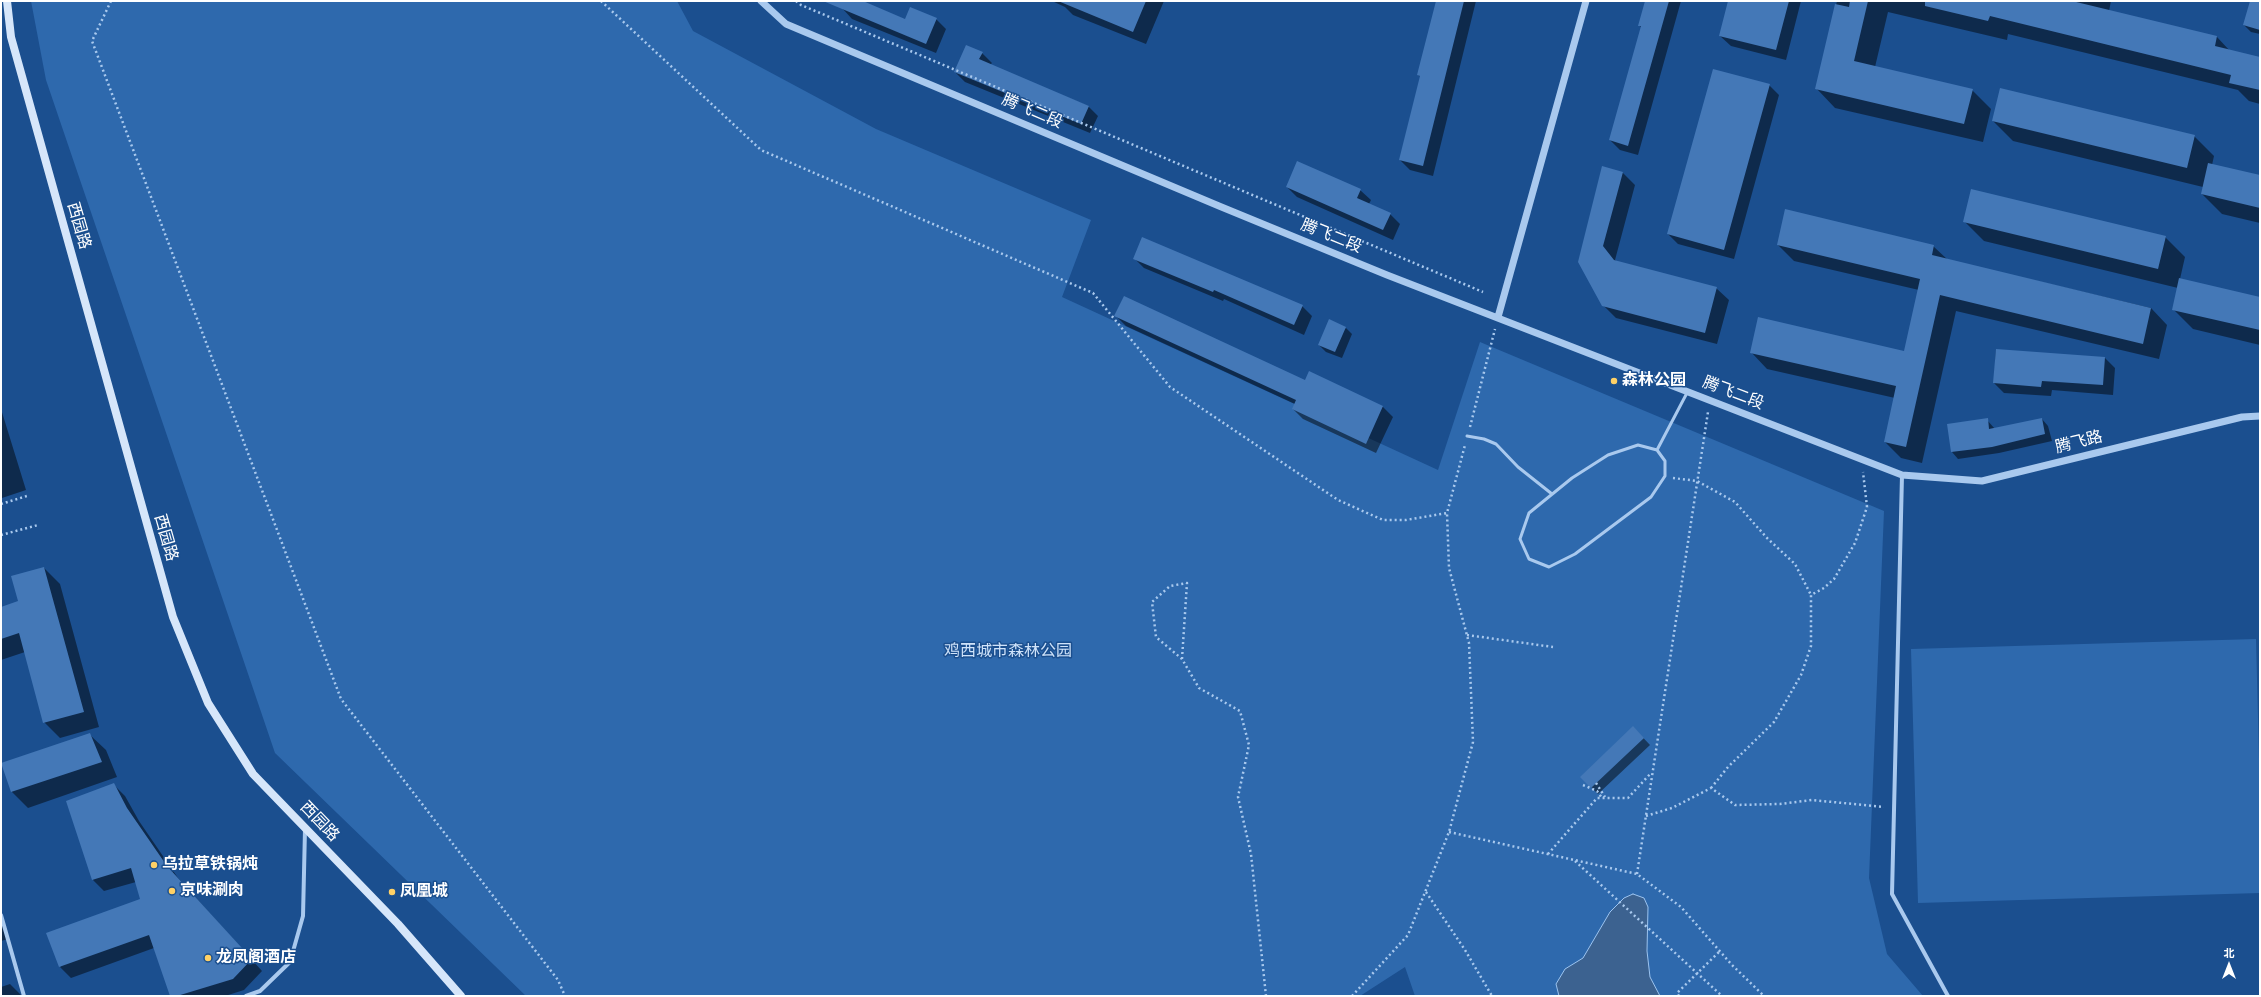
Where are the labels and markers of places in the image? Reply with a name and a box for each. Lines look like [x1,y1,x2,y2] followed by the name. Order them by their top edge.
[1622,371,1686,391] place label: 森林公园
[1609,376,1619,386] marker: 森林公园
[162,855,258,875] place label: 乌拉草铁锅炖
[149,860,159,870] marker: 乌拉草铁锅炖
[180,881,244,901] place label: 京味涮肉
[400,882,448,902] place label: 凤凰城
[167,886,177,896] marker: 京味涮肉
[387,887,397,897] marker: 凤凰城
[216,948,296,968] place label: 龙凤阁酒店
[203,953,213,963] marker: 龙凤阁酒店

